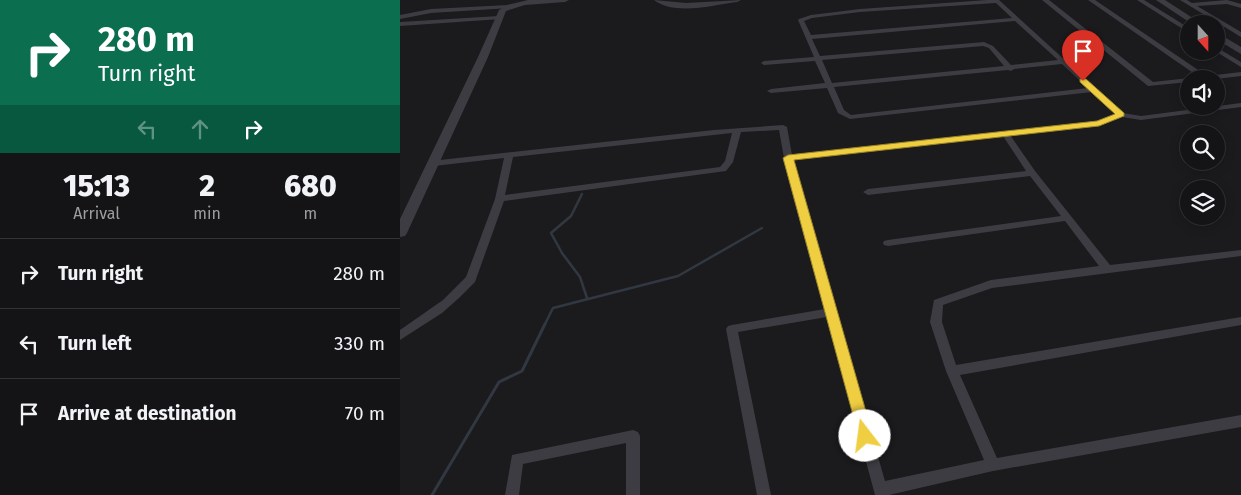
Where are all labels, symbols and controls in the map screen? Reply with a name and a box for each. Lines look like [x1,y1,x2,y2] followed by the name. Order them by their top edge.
[1180,15,1225,60] north arrow
[1180,15,1225,225] map controls
[98,18,195,60] text: 280 m
[15,20,80,85] icon: right
[1062,30,1104,81] pin
[1069,37,1097,65] icon: arrive
[98,60,195,87] text: Turn right
[1180,70,1225,115] button: sound
[133,115,161,143] icon: left
[186,115,214,143] icon: ahead
[239,115,267,143] icon: right
[1180,125,1225,170] button: search
[63,168,130,204] text: 15:13
[199,168,215,204] text: 2
[284,168,337,204] text: 680
[1180,180,1225,225] button: layers
[73,204,120,223] text: Arrival
[193,204,221,223] text: min
[304,204,317,223] text: m
[15,260,43,288] icon: right
[58,262,143,285] text: Turn right
[333,262,385,285] text: 280 m
[15,330,43,358] icon: left
[58,332,132,355] text: Turn left
[334,332,385,355] text: 330 m
[15,400,43,428] icon: arrive
[58,402,237,425] text: Arrive at destination
[345,402,385,425] text: 70 m
[838,409,890,461] position arrow

